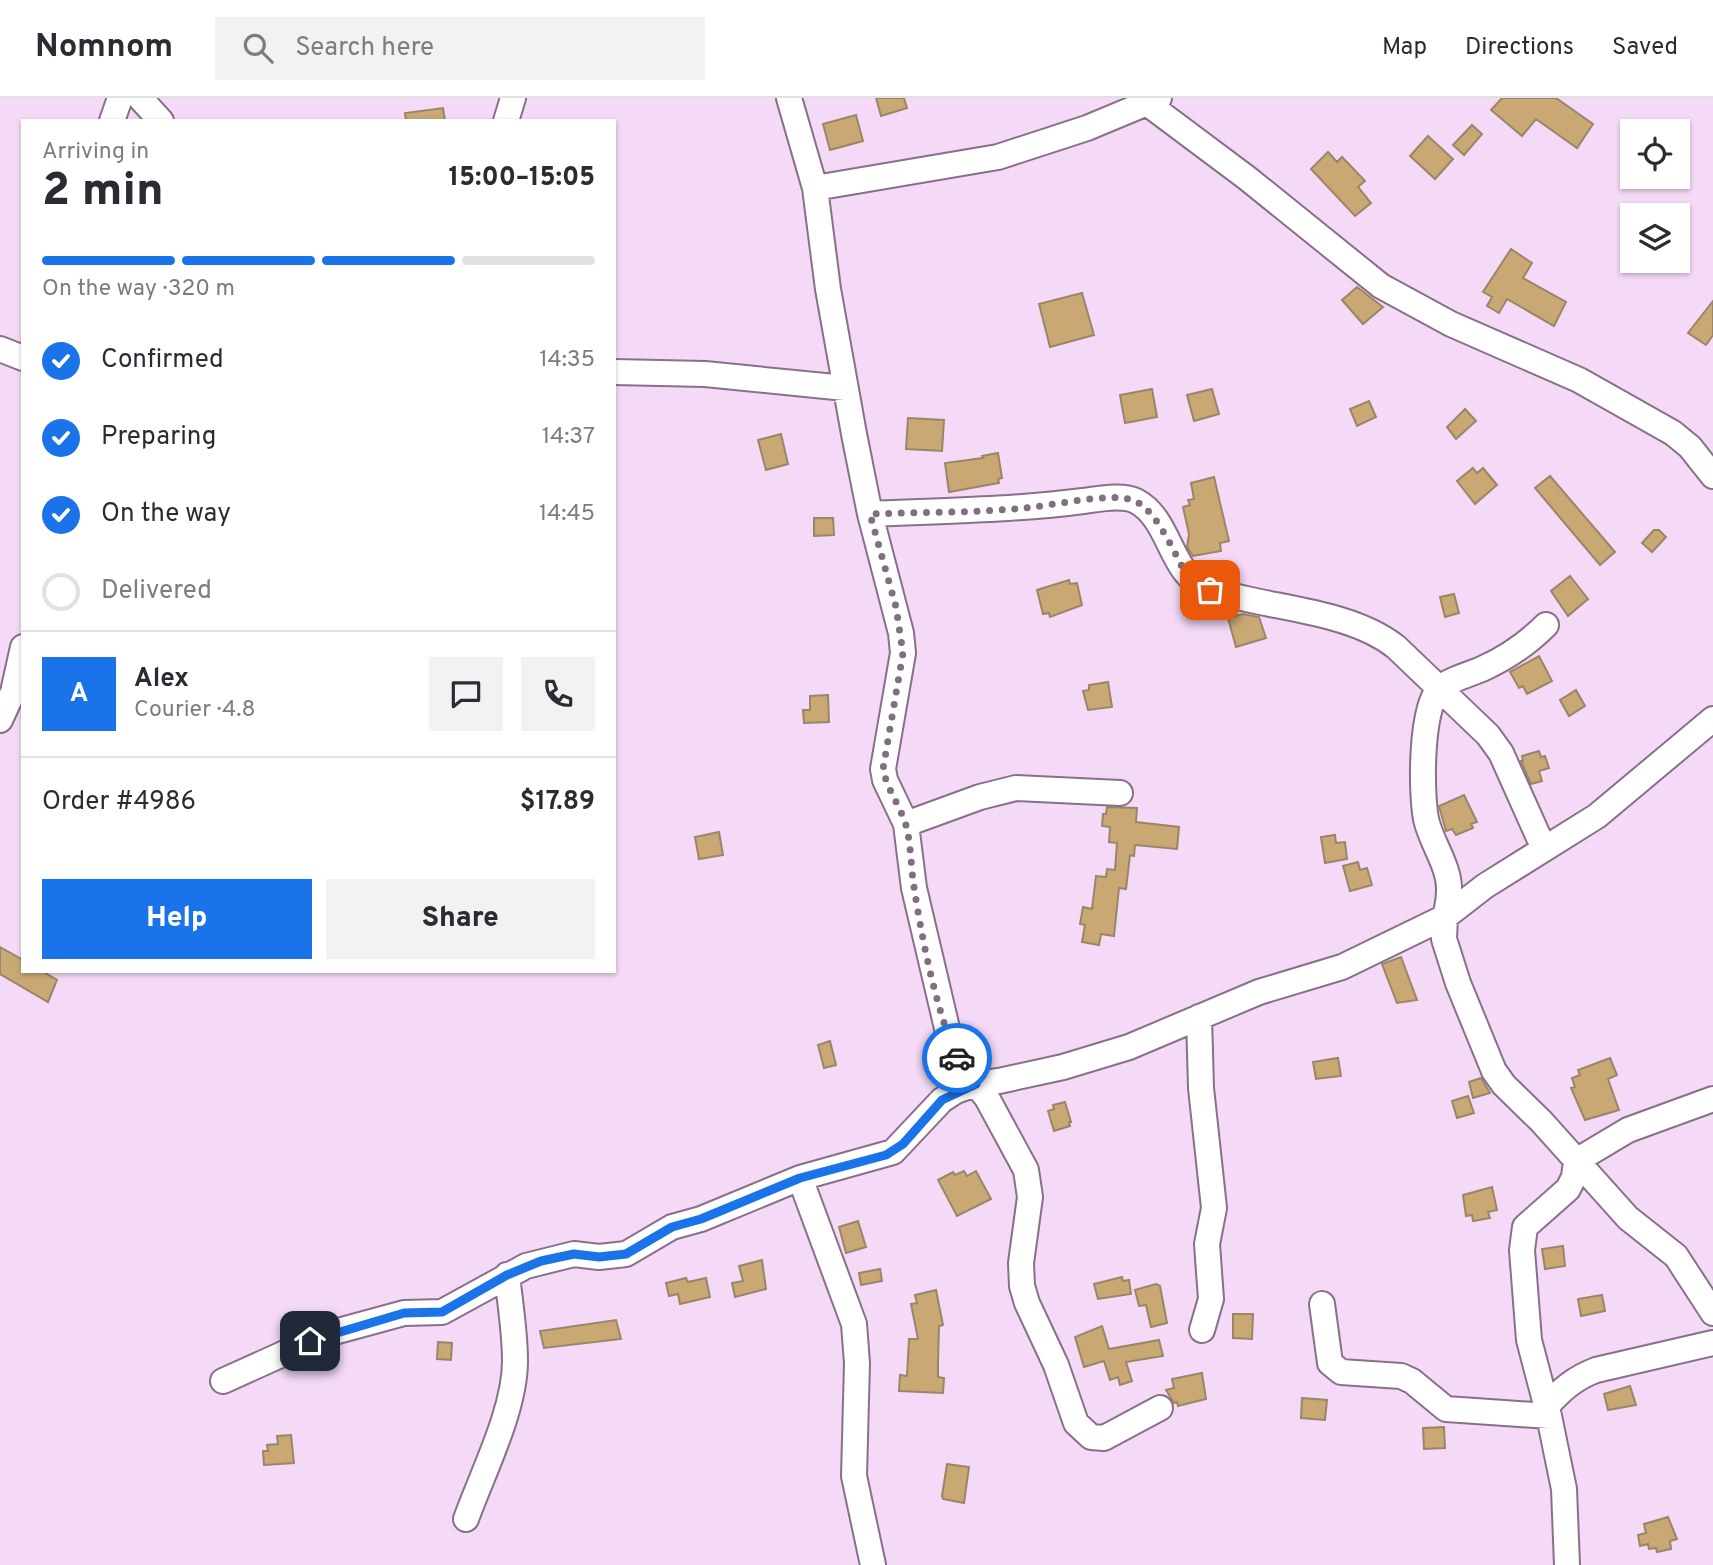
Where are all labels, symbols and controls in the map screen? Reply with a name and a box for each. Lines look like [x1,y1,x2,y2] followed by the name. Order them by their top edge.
[215,17,705,80] search box
[35,27,173,69] text: Nomnom
[239,29,277,67] icon: search
[295,32,434,65] text: Search here
[1382,33,1427,63] text: Map
[1465,33,1574,63] text: Directions
[1612,33,1678,63] text: Saved
[1620,119,1690,273] map controls
[1620,119,1690,189] button: locate
[42,138,149,167] text: Arriving in
[449,162,595,195] text: 15:00–15:05
[42,163,164,222] text: 2 min
[1620,203,1690,273] button: layers
[42,275,235,304] text: On the way · 320 m
[42,342,80,380] icon: check
[101,344,224,377] text: Confirmed
[539,346,595,375] text: 14:35
[42,419,80,457] icon: check
[101,421,216,454] text: Preparing
[542,423,595,452] text: 14:37
[42,496,80,534] icon: check
[101,498,231,531] text: On the way
[539,500,595,529] text: 14:45
[1180,560,1240,620] pin
[1191,571,1229,609] icon: bag
[101,575,212,608] text: Delivered
[429,657,503,731] button: chat
[521,657,595,731] button: phone
[134,663,189,696] text: Alex
[70,678,88,711] text: A
[134,696,255,725] text: Courier · 4.8
[42,786,196,819] text: Order #4986
[520,786,595,819] text: $17.89
[42,879,312,959] button: Help
[326,879,595,959] button: Share
[922,1023,992,1093] courier
[938,1039,976,1077] icon: car
[280,1311,340,1371] pin
[291,1322,329,1360] icon: home

